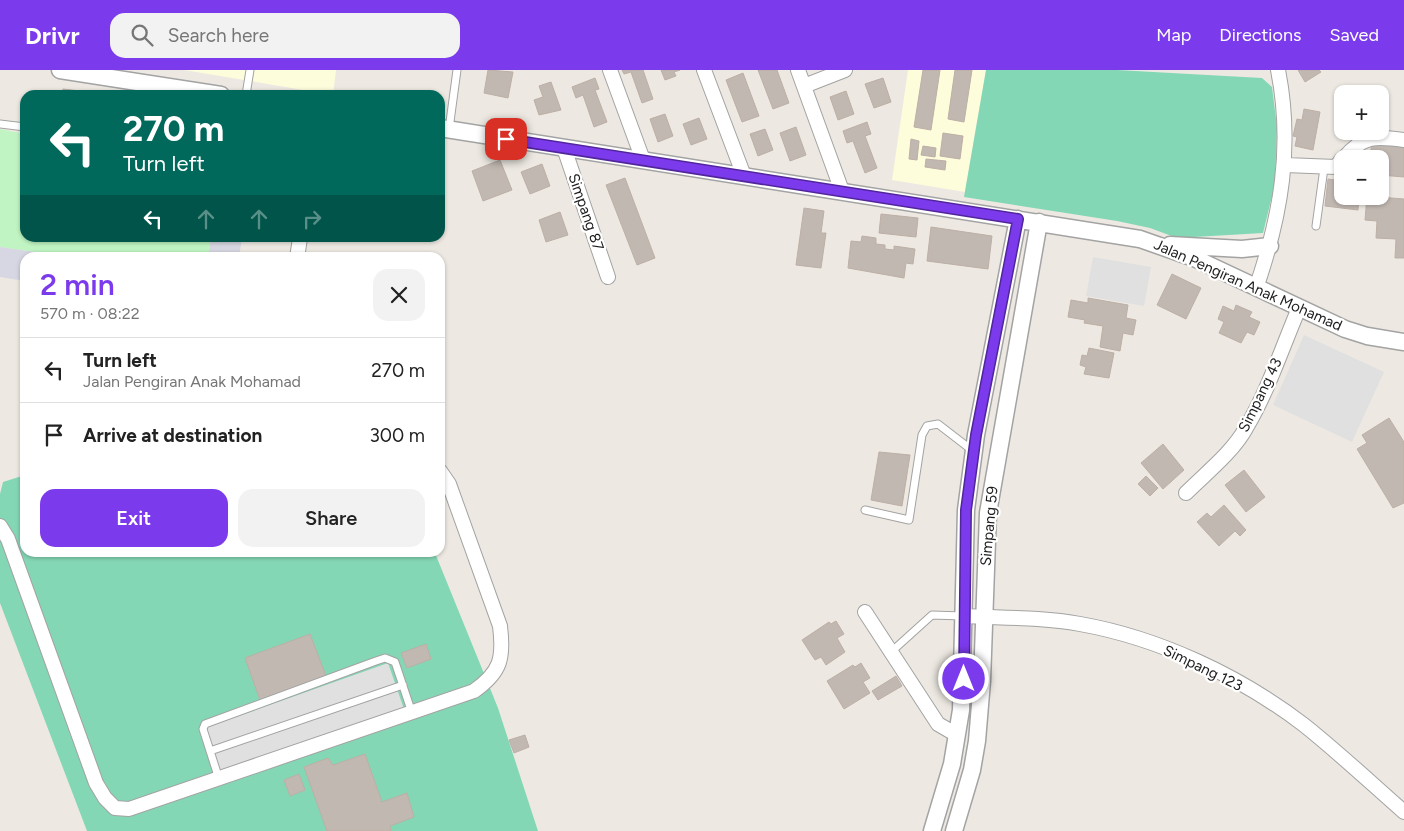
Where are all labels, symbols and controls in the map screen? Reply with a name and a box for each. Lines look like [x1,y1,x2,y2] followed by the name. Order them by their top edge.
[110,13,460,58] search box
[25,21,80,50] text: Drivr
[128,21,156,49] icon: search
[168,24,269,47] text: Search here
[1156,24,1191,46] text: Map
[1219,24,1301,46] text: Directions
[1329,24,1379,46] text: Saved
[1334,85,1389,205] map controls
[1334,85,1389,140] button: +
[123,108,224,150] text: 270 m
[40,110,105,175] icon: left
[485,118,527,160] pin
[492,125,520,153] icon: arrive
[123,150,205,177] text: Turn left
[1334,150,1389,205] button: −
[564,171,608,253] street label: Simpang 87
[139,205,167,233] icon: left
[192,205,220,233] icon: ahead
[245,205,273,233] icon: ahead
[298,205,326,233] icon: right
[1151,235,1345,335] street label: Jalan Pengiran Anak Mohamad
[40,266,115,303] text: 2 min
[373,269,425,321] button: close
[40,304,140,323] text: 570 m · 08:22
[83,349,157,372] text: Turn left
[1234,355,1286,435] street label: Simpang 43
[40,356,68,384] icon: left
[371,359,425,382] text: 270 m
[83,372,301,391] text: Jalan Pengiran Anak Mohamad
[40,421,68,449] icon: arrive
[83,424,262,447] text: Arrive at destination
[369,424,425,447] text: 300 m
[977,485,1001,567] street label: Simpang 59
[40,489,228,547] button: Exit
[238,489,425,547] button: Share
[1161,641,1245,695] street label: Simpang 123
[937,652,989,704] position arrow

